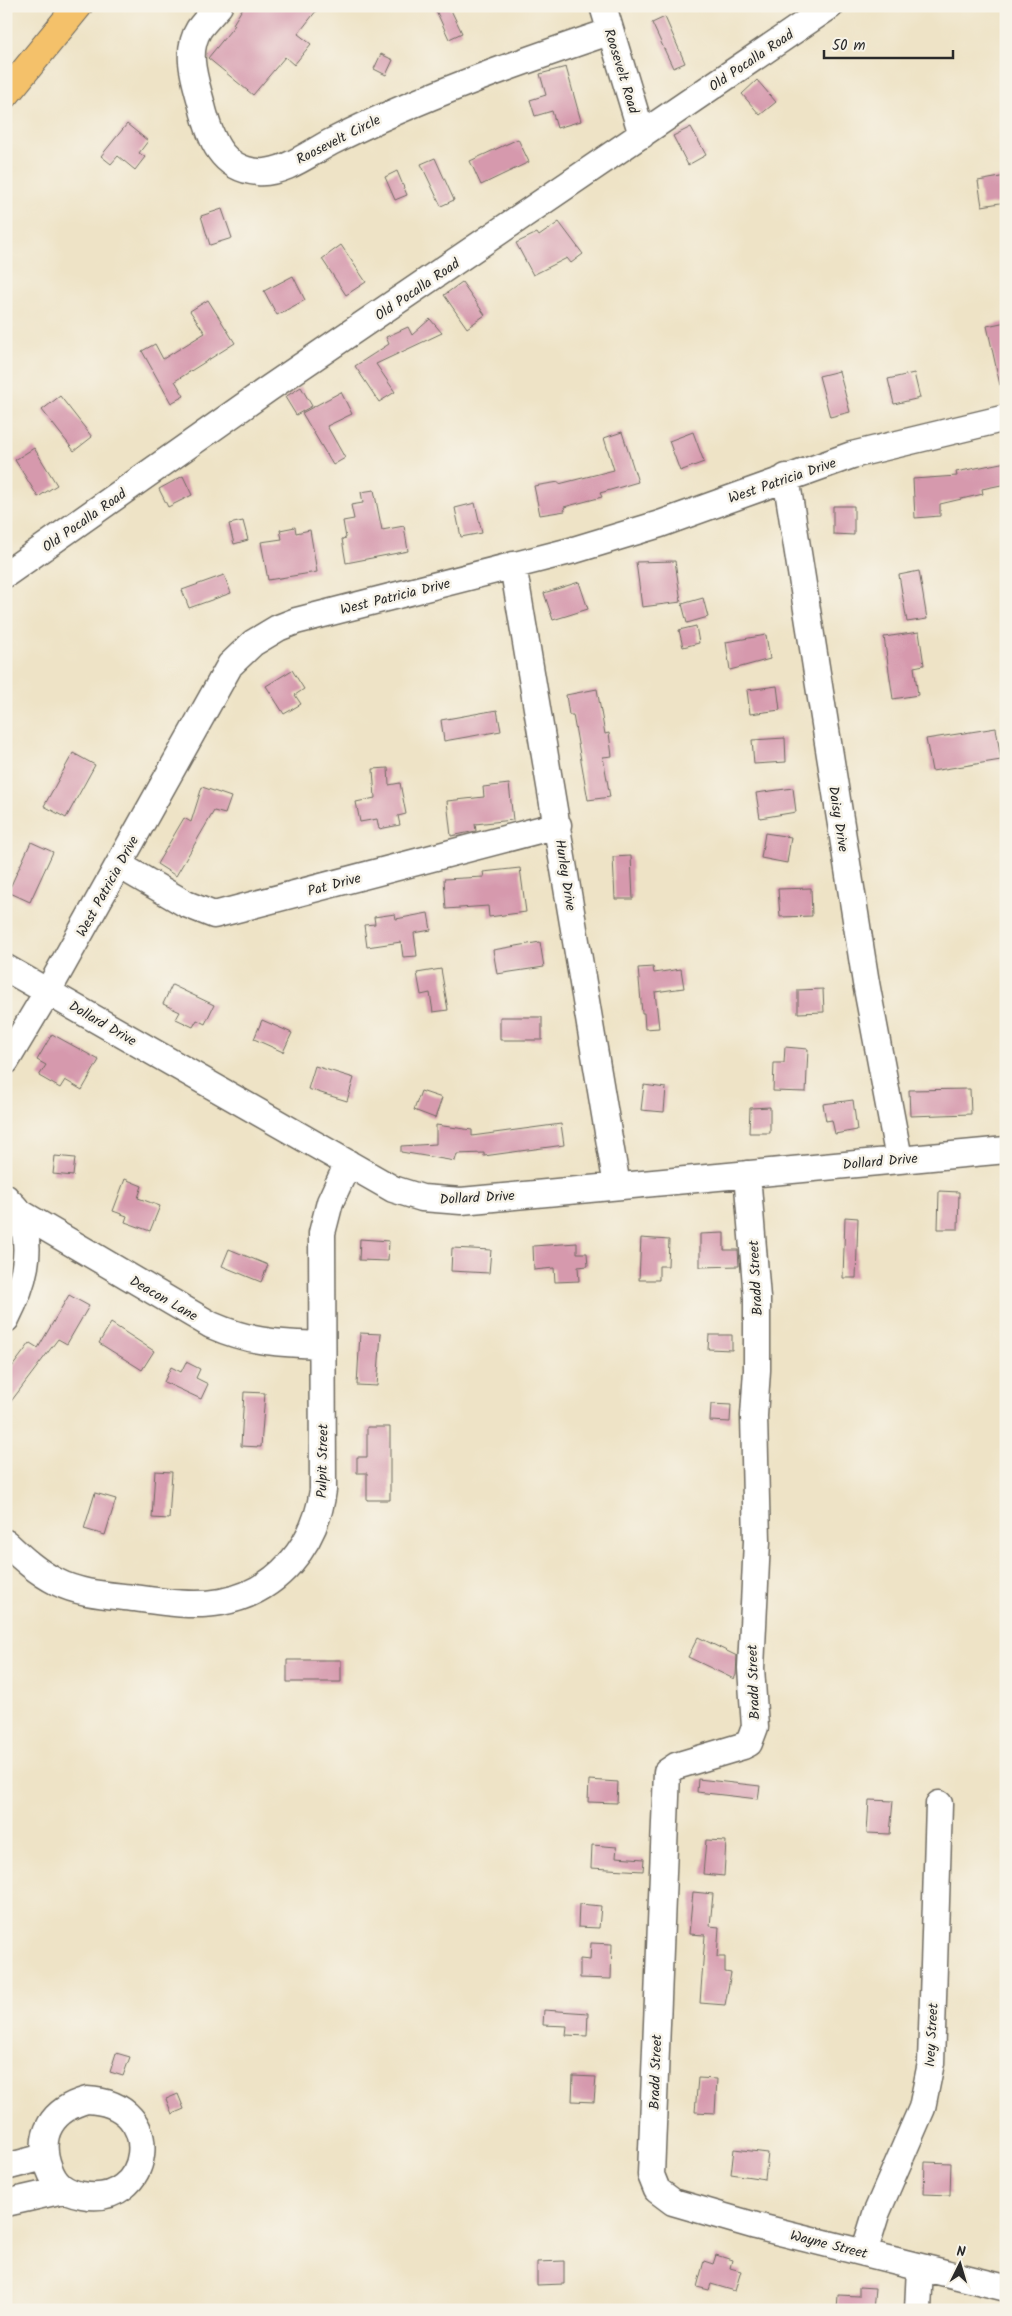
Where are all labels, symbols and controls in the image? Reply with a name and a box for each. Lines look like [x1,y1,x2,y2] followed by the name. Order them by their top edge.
[705,24,799,97] street label: Old Pocalla Road
[598,26,645,117] street label: Roosevelt Road
[824,28,953,60] scale bar
[832,34,866,58] text: 50 m
[292,109,385,171] street label: Roosevelt Circle
[371,253,465,326] street label: Old Pocalla Road
[725,452,840,510] street label: West Patricia Drive
[38,483,132,558] street label: Old Pocalla Road
[338,572,453,621] street label: West Patricia Drive
[822,785,854,854] street label: Daisy Drive
[71,831,145,941] street label: West Patricia Drive
[549,838,582,913] street label: Hurley Drive
[305,867,364,903] street label: Pat Drive
[64,996,141,1053] street label: Dollard Drive
[842,1148,919,1176] street label: Dollard Drive
[439,1185,516,1211] street label: Dollard Drive
[743,1239,769,1316] street label: Bradd Street
[125,1270,202,1328] street label: Deacon Lane
[311,1423,335,1498] street label: Pulpit Street
[742,1643,766,1720] street label: Bradd Street
[919,2002,945,2068] street label: Ivey Street
[644,2033,668,2110] street label: Bradd Street
[788,2225,870,2265] street label: Wayne Street
[934,2238,984,2288] north arrow
[956,2241,967,2263] text: N

